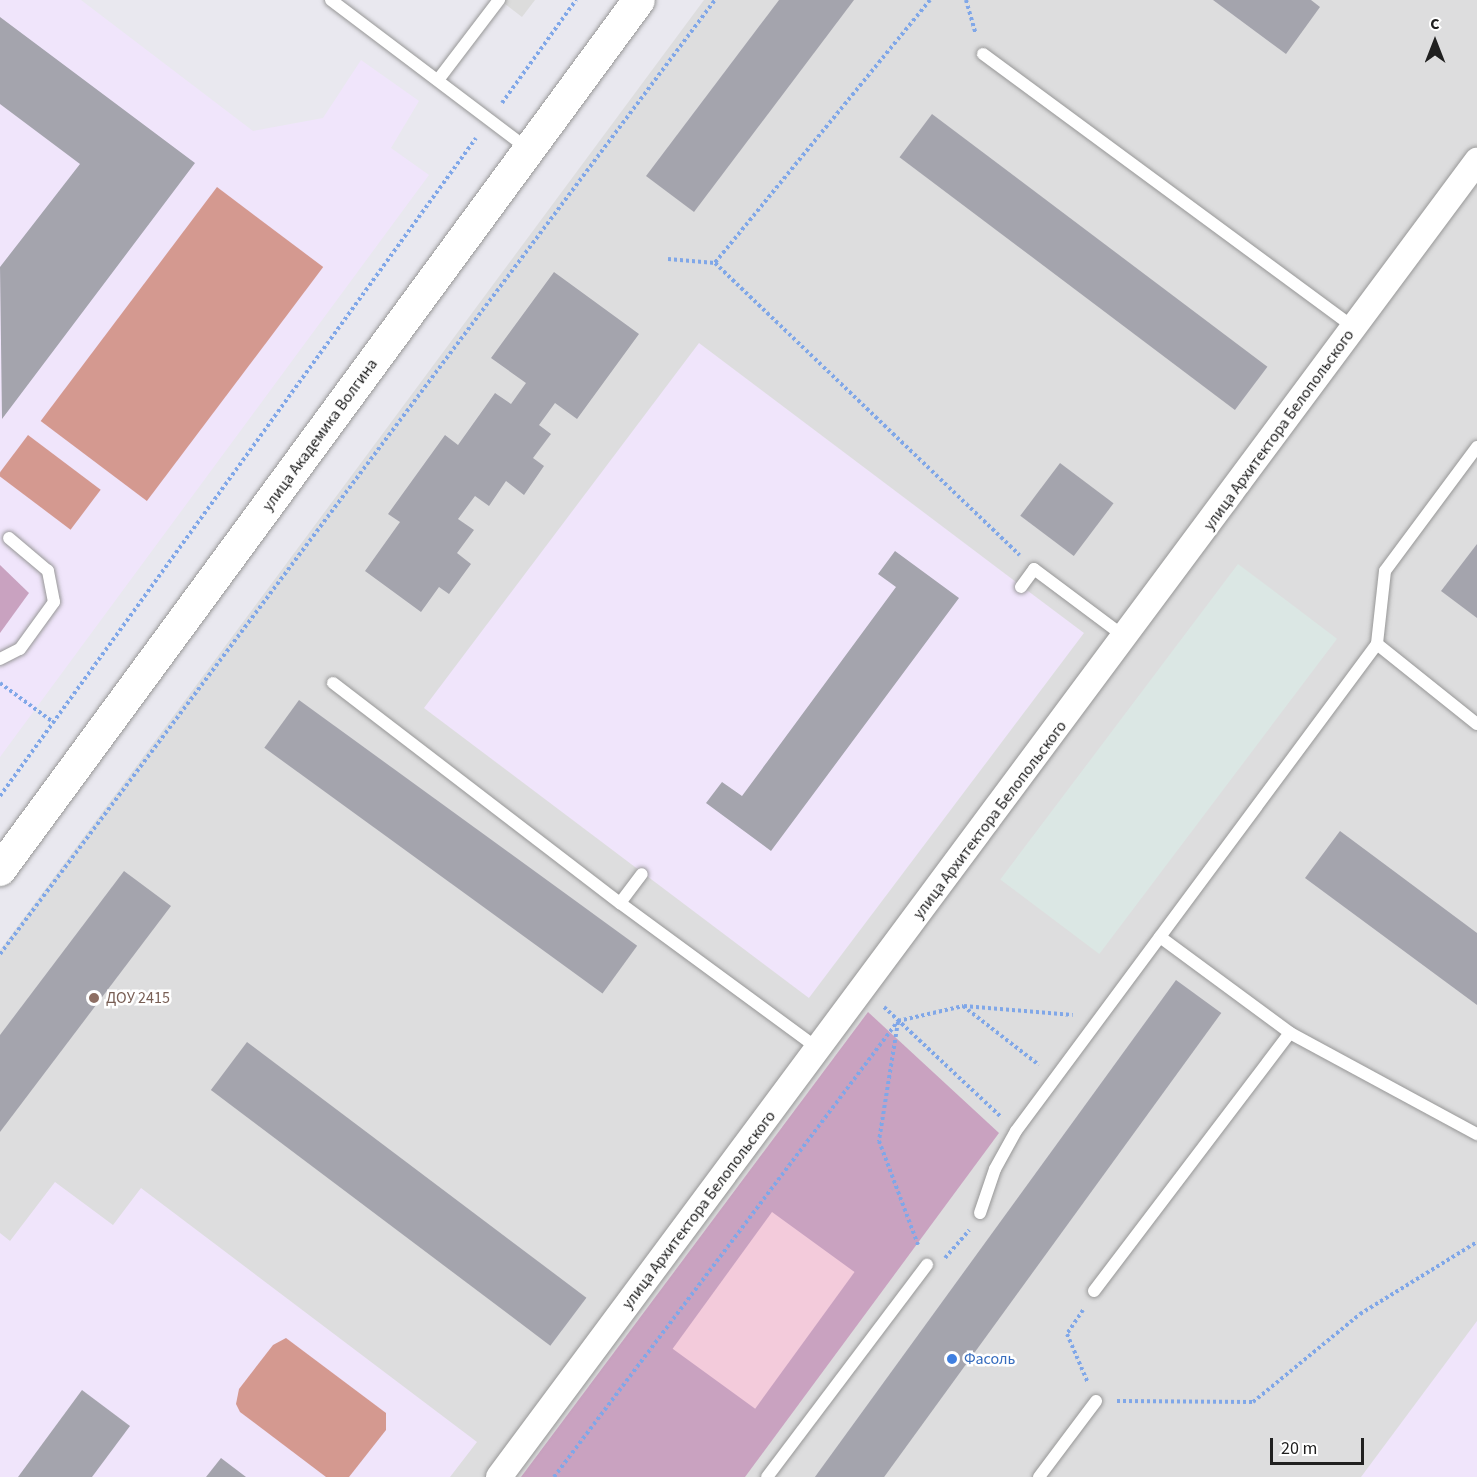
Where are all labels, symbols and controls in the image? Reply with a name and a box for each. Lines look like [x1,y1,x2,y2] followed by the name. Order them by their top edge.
[1405,12,1465,72] north arrow
[1430,13,1440,35] text: С
[1200,326,1358,534] street label: улица Архитектора Белопольского
[258,355,382,515] street label: улица Академика Волгина
[909,717,1071,923] street label: улица Архитектора Белопольского
[106,988,170,1008] place label: ДОУ 2415
[87,991,101,1005] marker: ДОУ 2415
[618,1107,780,1313] street label: улица Архитектора Белопольского
[964,1349,1015,1369] place label: Фасоль
[945,1352,959,1366] marker: Фасоль
[1273,1426,1368,1464] scale bar
[1281,1436,1317,1461] text: 20 m

